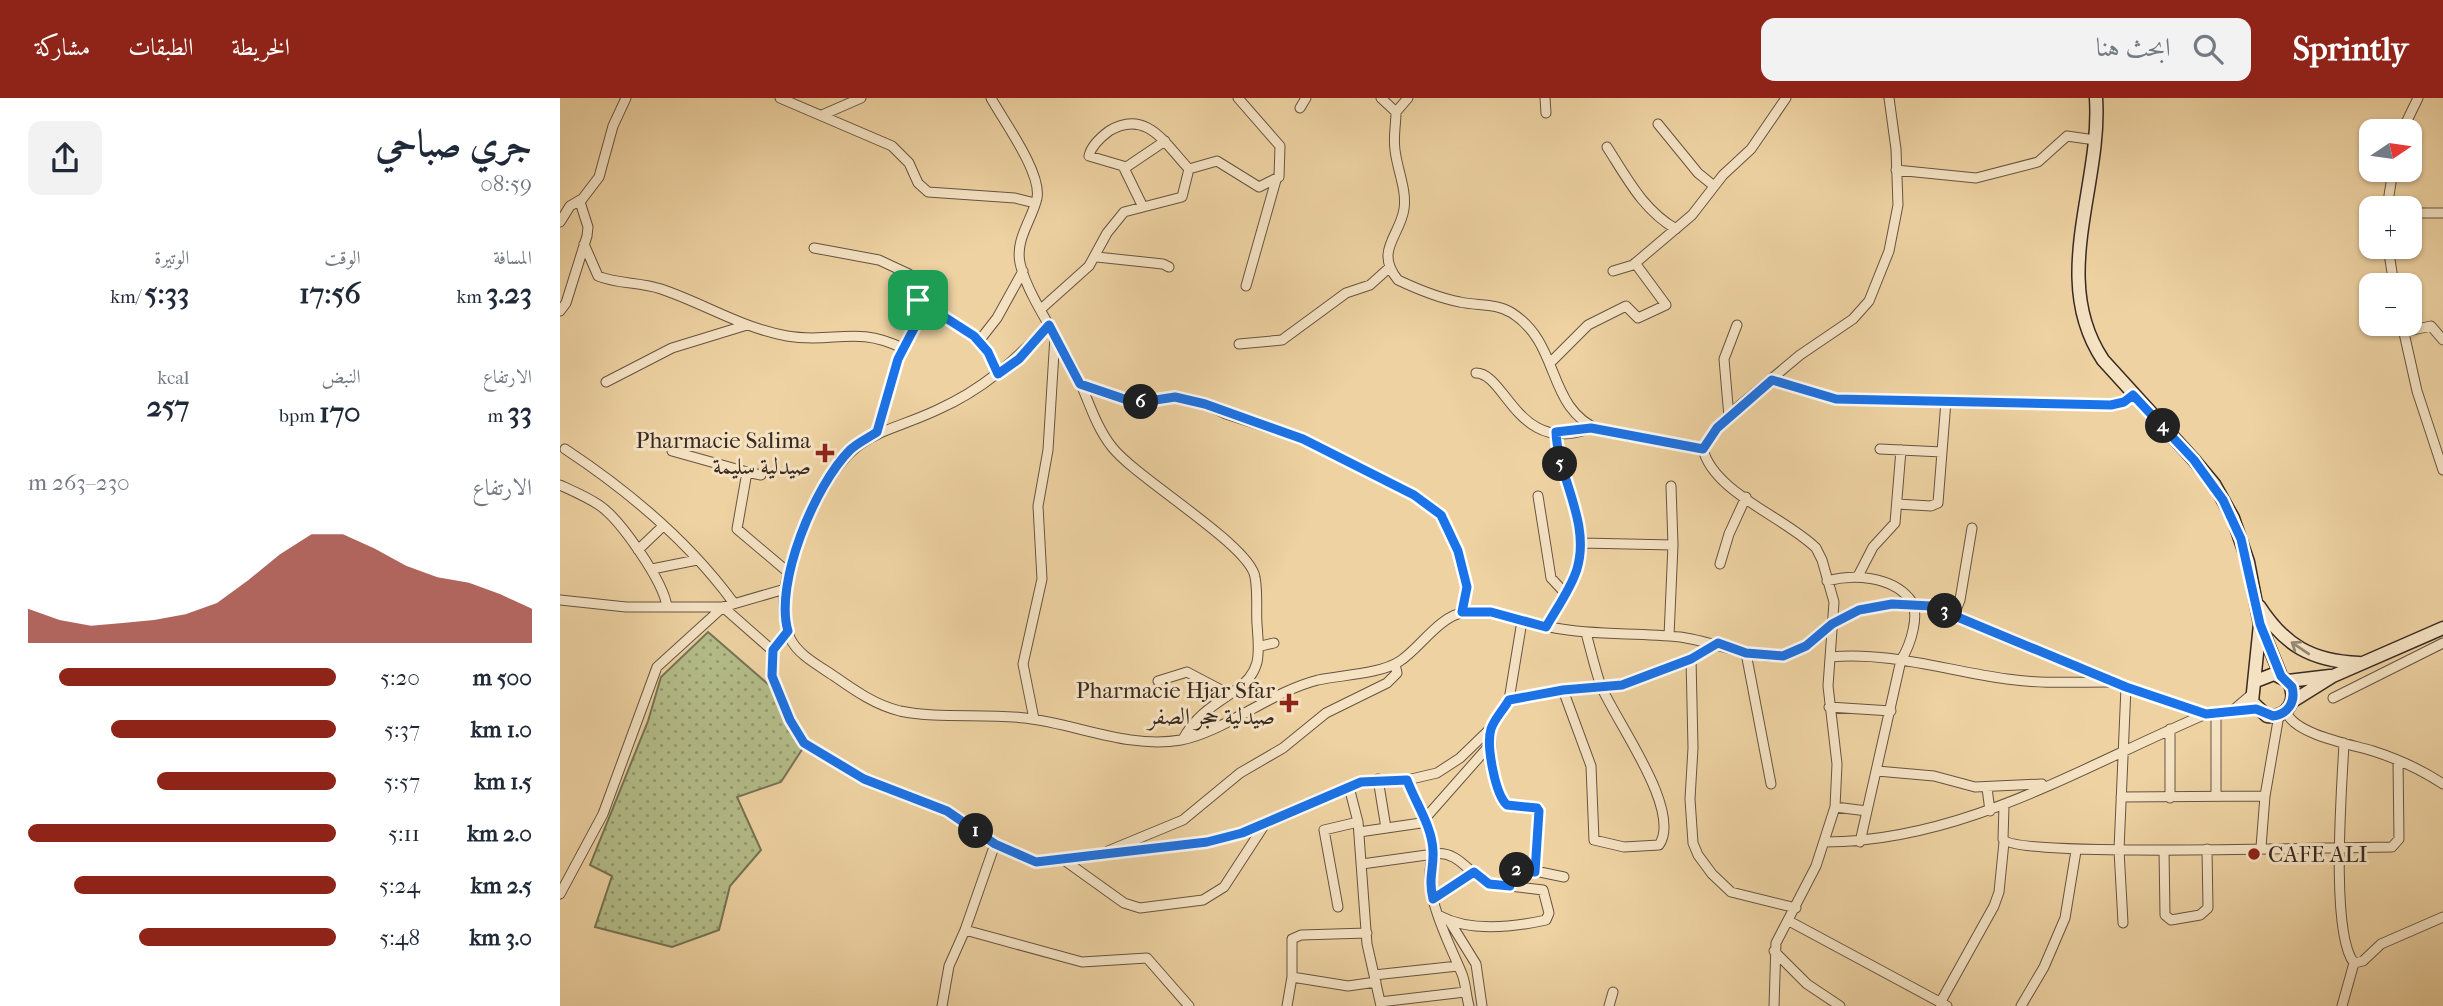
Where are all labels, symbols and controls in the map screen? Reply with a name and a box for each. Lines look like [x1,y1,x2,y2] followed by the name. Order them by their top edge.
[1761,18,2251,81] search box
[2189,30,2227,68] icon: search
[2293,30,2408,69] text: Sprintly
[2096,32,2171,63] text: ابحث هنا
[35,33,90,61] text: مشاركة
[128,33,194,61] text: الطبقات
[232,33,290,61] text: الخريطة
[2359,119,2422,182] north arrow
[2359,119,2422,336] map controls
[28,121,102,195] button: share
[375,121,532,166] text: جري صباحي
[480,170,532,197] text: 08:59
[2359,196,2422,259] button: +
[154,247,189,269] text: الوتيرة
[324,247,361,269] text: الوقت
[493,247,532,269] text: المسافة
[888,270,948,330] pin
[2359,273,2422,336] button: −
[145,276,189,311] text: 5:33
[299,276,361,311] text: 17:56
[486,276,532,311] text: 3.23
[899,281,937,319] icon: arrive
[110,286,145,308] text: /km
[457,286,486,308] text: km
[322,366,361,388] text: النبض
[483,366,532,388] text: الارتفاع
[157,367,189,389] text: kcal
[1124,384,1158,420] pin: 6
[146,389,189,424] text: 257
[1135,390,1146,412] text: 6
[319,395,361,430] text: 170
[507,395,532,430] text: 33
[279,405,319,427] text: bpm
[488,405,507,427] text: m
[2146,408,2180,444] pin: 4
[2157,414,2168,436] text: 4
[636,427,811,480] place label: Pharmacie Salima صيدلية سليمة
[817,445,833,461] marker: Pharmacie Salima صيدلية سليمة
[1542,446,1578,482] pin: 5
[1555,452,1564,474] text: 5
[28,469,130,496] text: 230–263 m
[472,474,532,501] text: الارتفاع
[1928,594,1962,628] pin: 3
[1941,599,1948,621] text: 3
[2291,641,2311,655] one-way arrow
[380,664,420,691] text: 5:20
[473,664,532,691] text: 500 m
[1076,677,1275,731] place label: Pharmacie Hjar Sfar صيدلية حجر الصفر
[1281,695,1297,711] marker: Pharmacie Hjar Sfar صيدلية حجر الصفر
[384,716,420,743] text: 5:37
[471,716,532,743] text: 1.0 km
[383,768,420,795] text: 5:57
[474,768,532,795] text: 1.5 km
[958,814,994,848] pin: 1
[972,819,979,841] text: 1
[388,820,420,847] text: 5:11
[467,820,532,847] text: 2.0 km
[2268,841,2367,868] place label: CAFE ALI
[2246,846,2262,862] marker: CAFE ALI
[1500,852,1534,888] pin: 2
[1512,858,1521,880] text: 2
[379,872,420,899] text: 5:24
[471,872,532,899] text: 2.5 km
[379,924,420,951] text: 5:48
[470,924,532,951] text: 3.0 km

